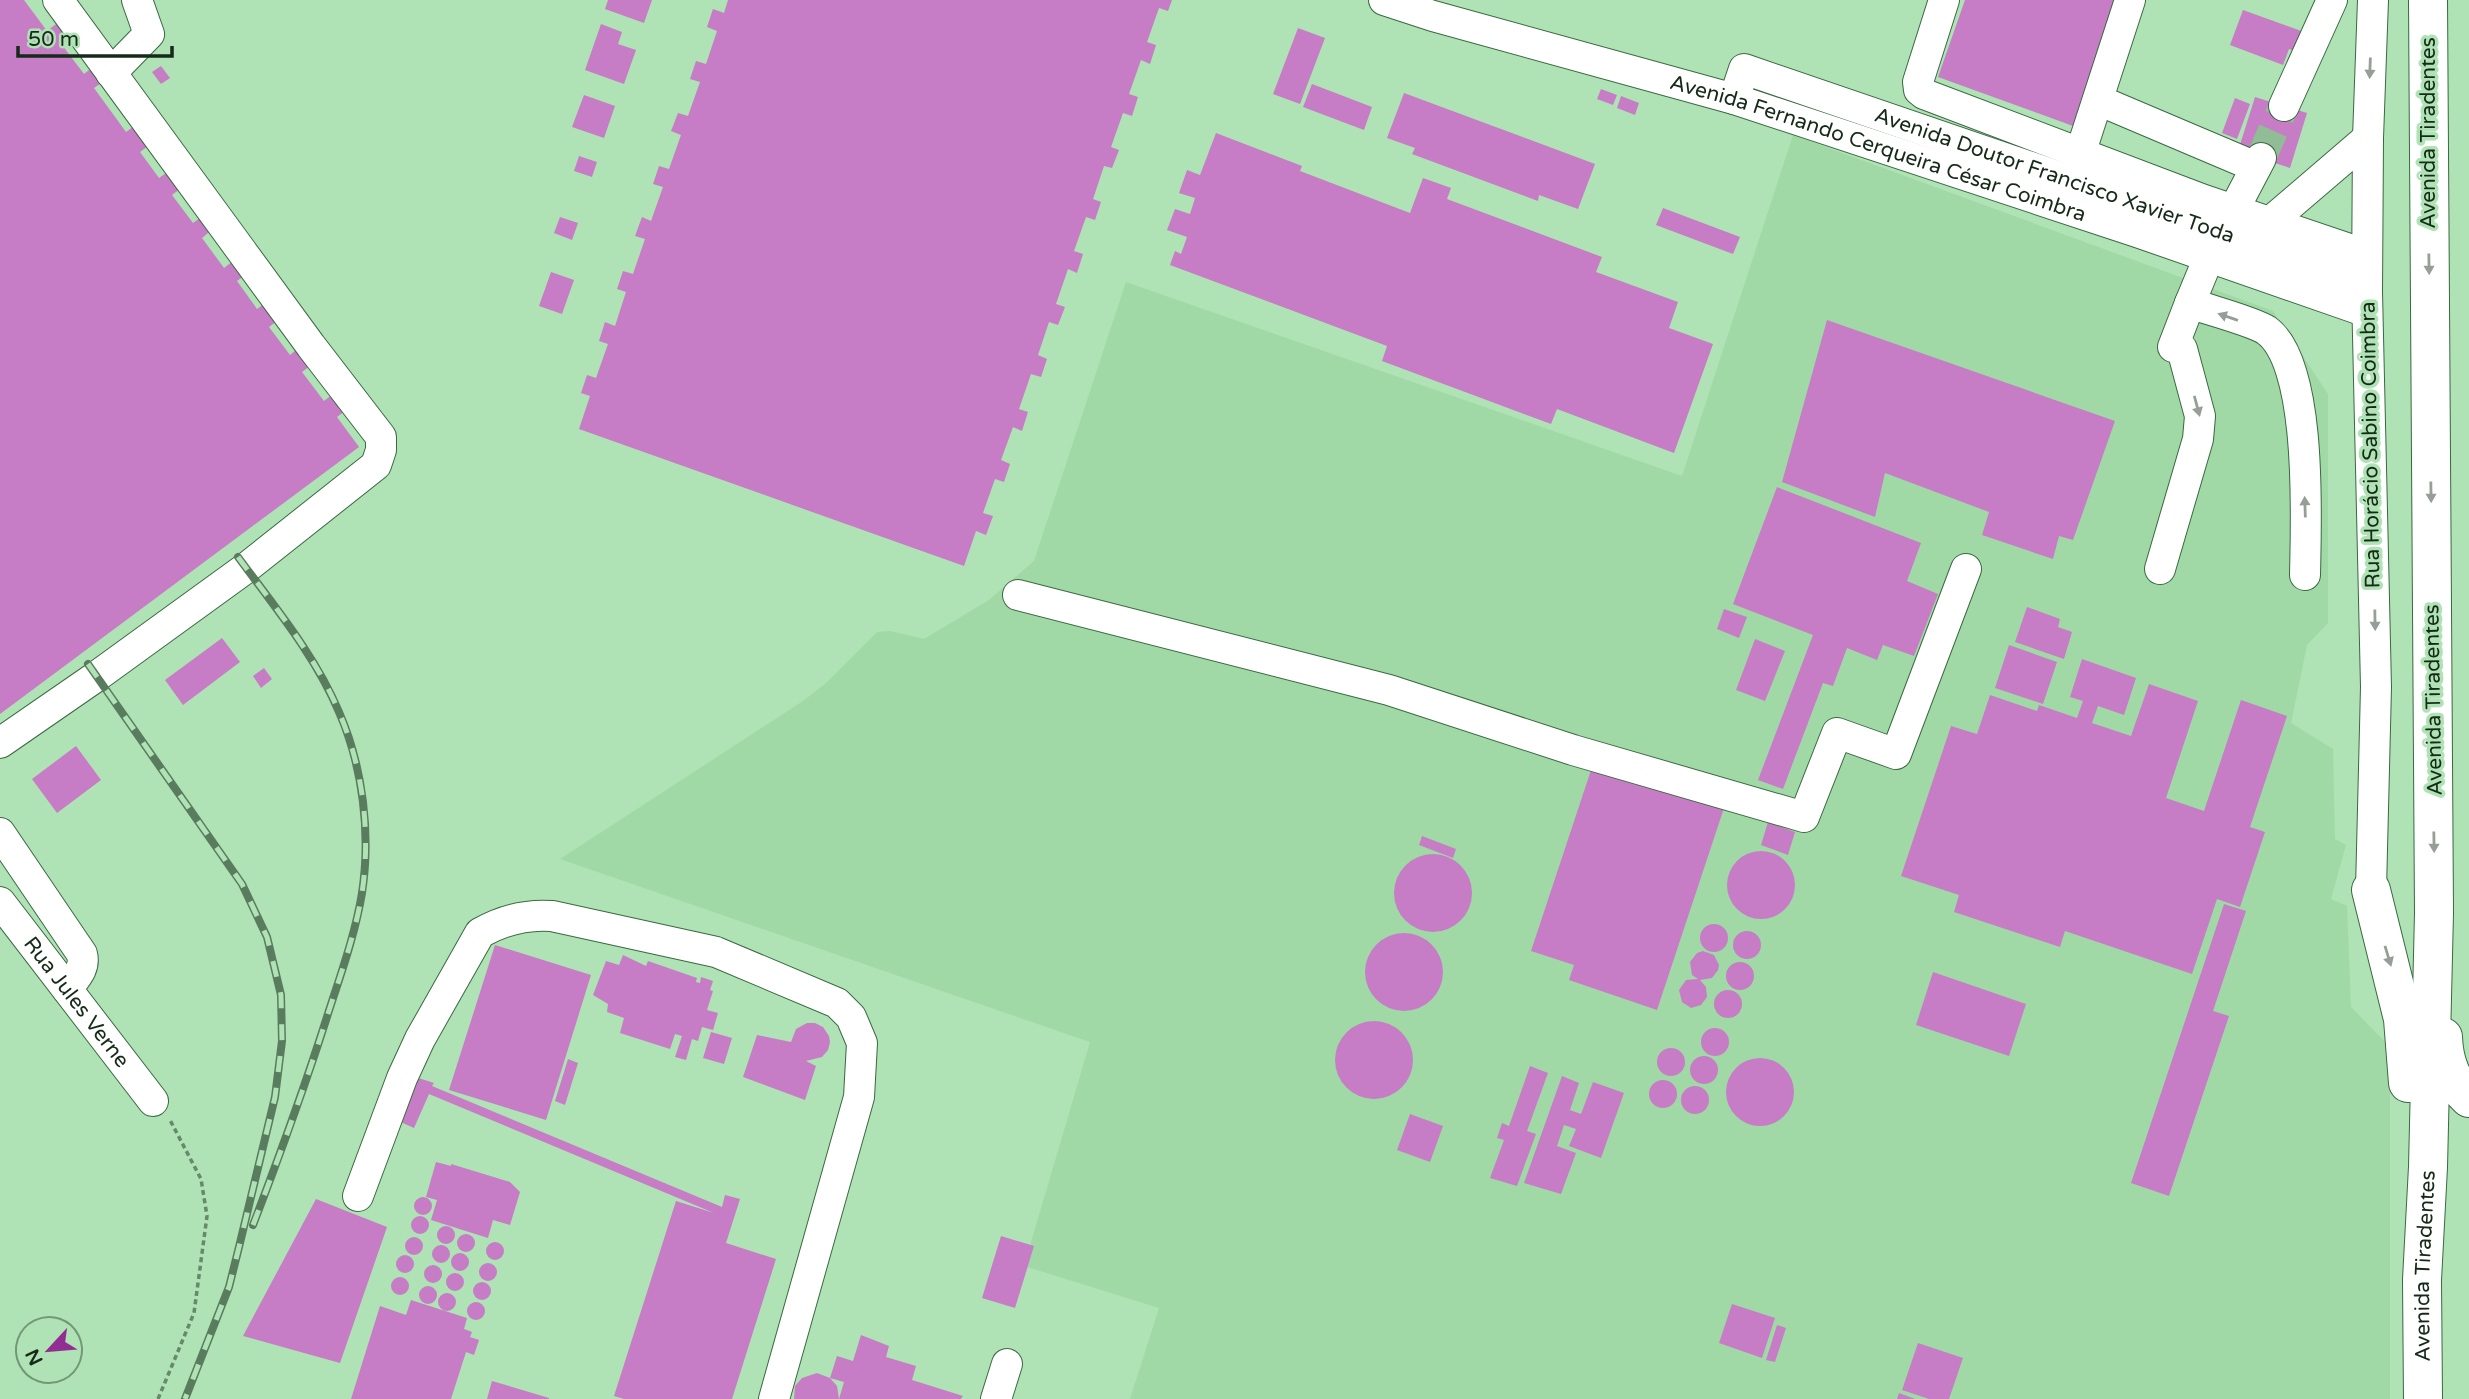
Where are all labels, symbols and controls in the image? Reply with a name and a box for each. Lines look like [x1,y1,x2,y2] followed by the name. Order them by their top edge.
[18,14,172,58] scale bar
[28,27,79,52] text: 50 m
[2416,37,2441,229] street label: Avenida Tiradentes
[2365,57,2376,79] one-way arrow
[1667,70,2089,227] street label: Avenida Fernando Cerqueira César Coimbra
[1871,103,2238,249] street label: Avenida Doutor Francisco Xavier Toda
[2423,253,2435,275] one-way arrow
[2355,301,2385,589] street label: Rua Horácio Sabino Coimbra
[2217,311,2238,322] one-way arrow
[2192,396,2202,417] one-way arrow
[2425,481,2437,503] one-way arrow
[2299,496,2311,518] one-way arrow
[2419,604,2448,796] street label: Avenida Tiradentes
[2369,609,2380,631] one-way arrow
[2428,831,2440,853] one-way arrow
[18,932,135,1073] street label: Rua Jules Verne
[2383,946,2393,967] one-way arrow
[2410,1170,2441,1362] street label: Avenida Tiradentes
[14,1315,84,1385] north arrow
[21,1345,48,1369] text: N

